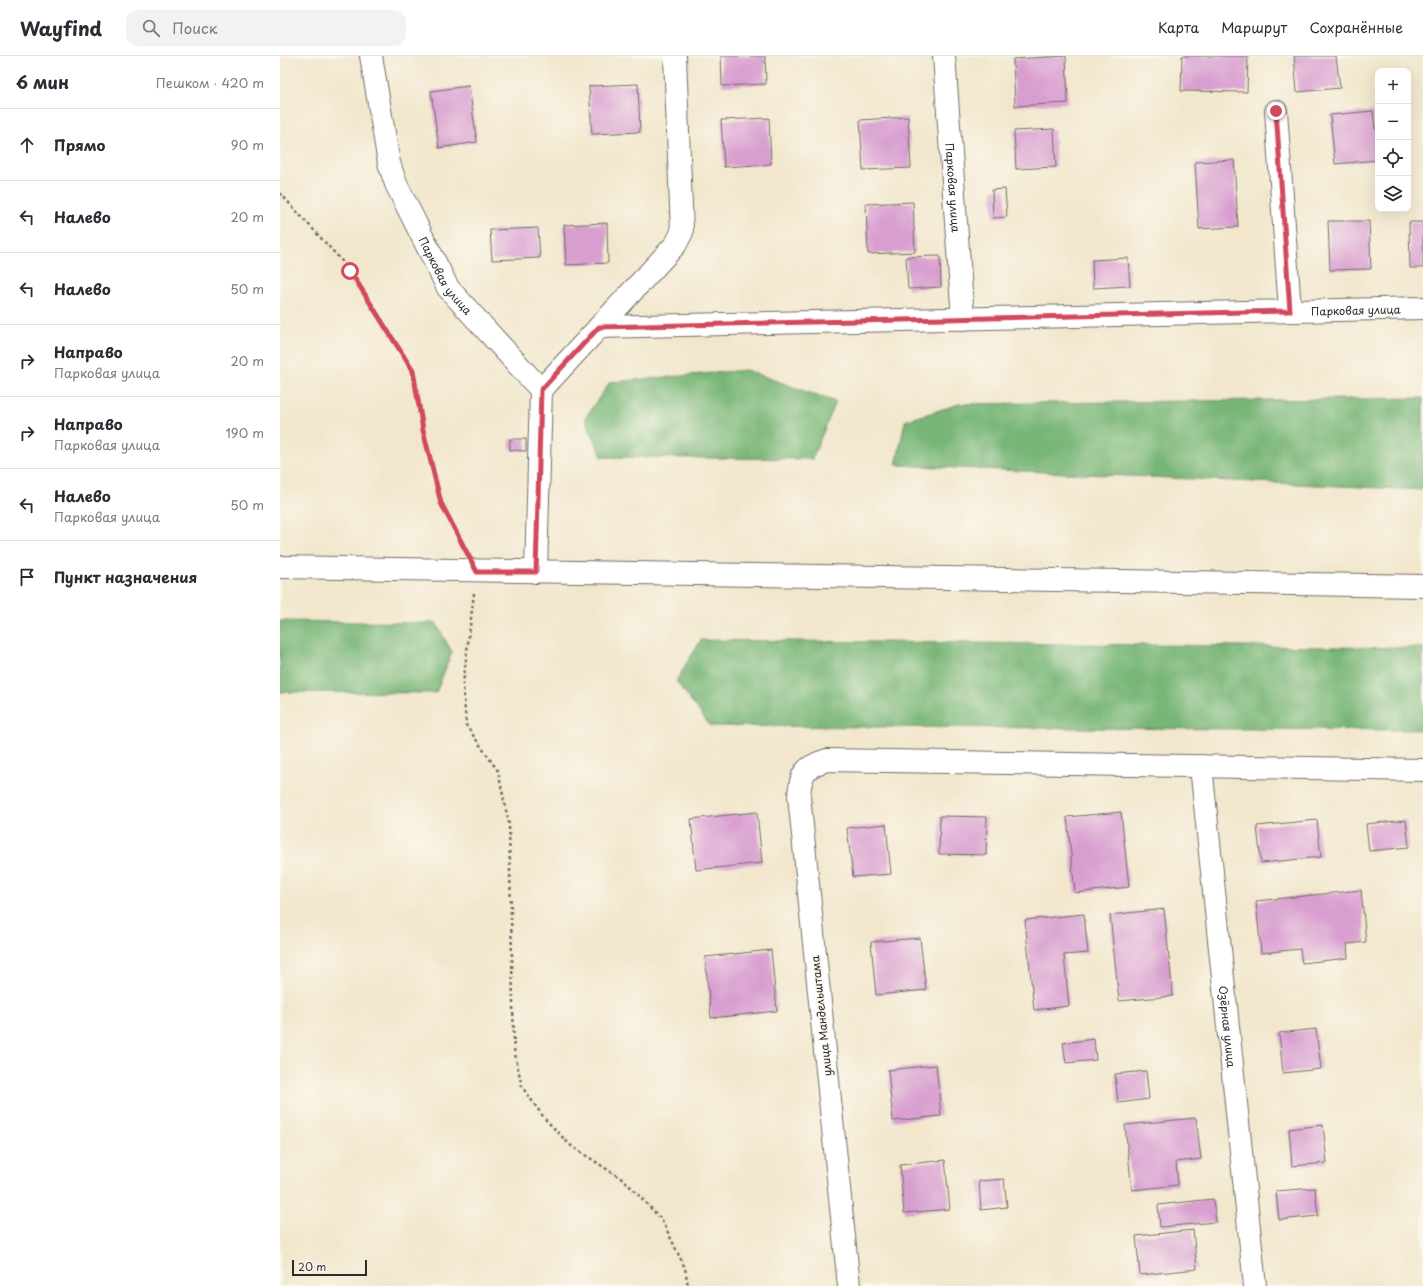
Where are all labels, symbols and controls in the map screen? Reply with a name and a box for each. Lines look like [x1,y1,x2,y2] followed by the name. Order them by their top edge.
[126,10,406,46] search box
[20,14,102,42] text: Wayfind
[172,16,218,39] text: Поиск
[140,17,162,39] icon: search
[1158,17,1199,38] text: Карта
[1221,17,1287,38] text: Маршрут
[1309,17,1403,38] text: Сохранённые
[1375,68,1411,212] map controls
[1375,68,1411,104] button: +
[16,69,69,95] text: 6 мин
[156,73,264,92] text: Пешком · 420 m
[1267,102,1285,120] route end
[1375,104,1411,140] button: −
[54,133,105,156] text: Прямо
[16,134,38,156] icon: ahead
[231,135,264,154] text: 90 m
[1375,140,1411,176] button: locate
[942,142,965,233] street label: Парковая улица
[1375,176,1411,212] button: layers
[54,205,111,228] text: Налево
[16,206,38,228] icon: left
[230,207,264,226] text: 20 m
[415,233,477,318] street label: Парковая улица
[341,262,359,280] route start
[54,277,111,300] text: Налево
[16,278,38,300] icon: left
[230,279,264,298] text: 50 m
[1311,300,1401,319] street label: Парковая улица
[54,340,123,363] text: Направо
[16,350,38,372] icon: right
[230,351,264,370] text: 20 m
[54,363,160,382] text: Парковая улица
[54,412,123,435] text: Направо
[16,422,38,444] icon: right
[225,423,264,442] text: 190 m
[54,435,160,454] text: Парковая улица
[54,484,111,507] text: Налево
[16,494,38,516] icon: left
[230,495,264,514] text: 50 m
[54,507,160,526] text: Парковая улица
[54,565,197,588] text: Пункт назначения
[16,566,38,588] icon: arrive
[806,955,836,1077] street label: улица Мандельштама
[1215,985,1241,1068] street label: Озёрная улица
[292,1258,367,1277] scale bar
[298,1258,326,1275] text: 20 m

